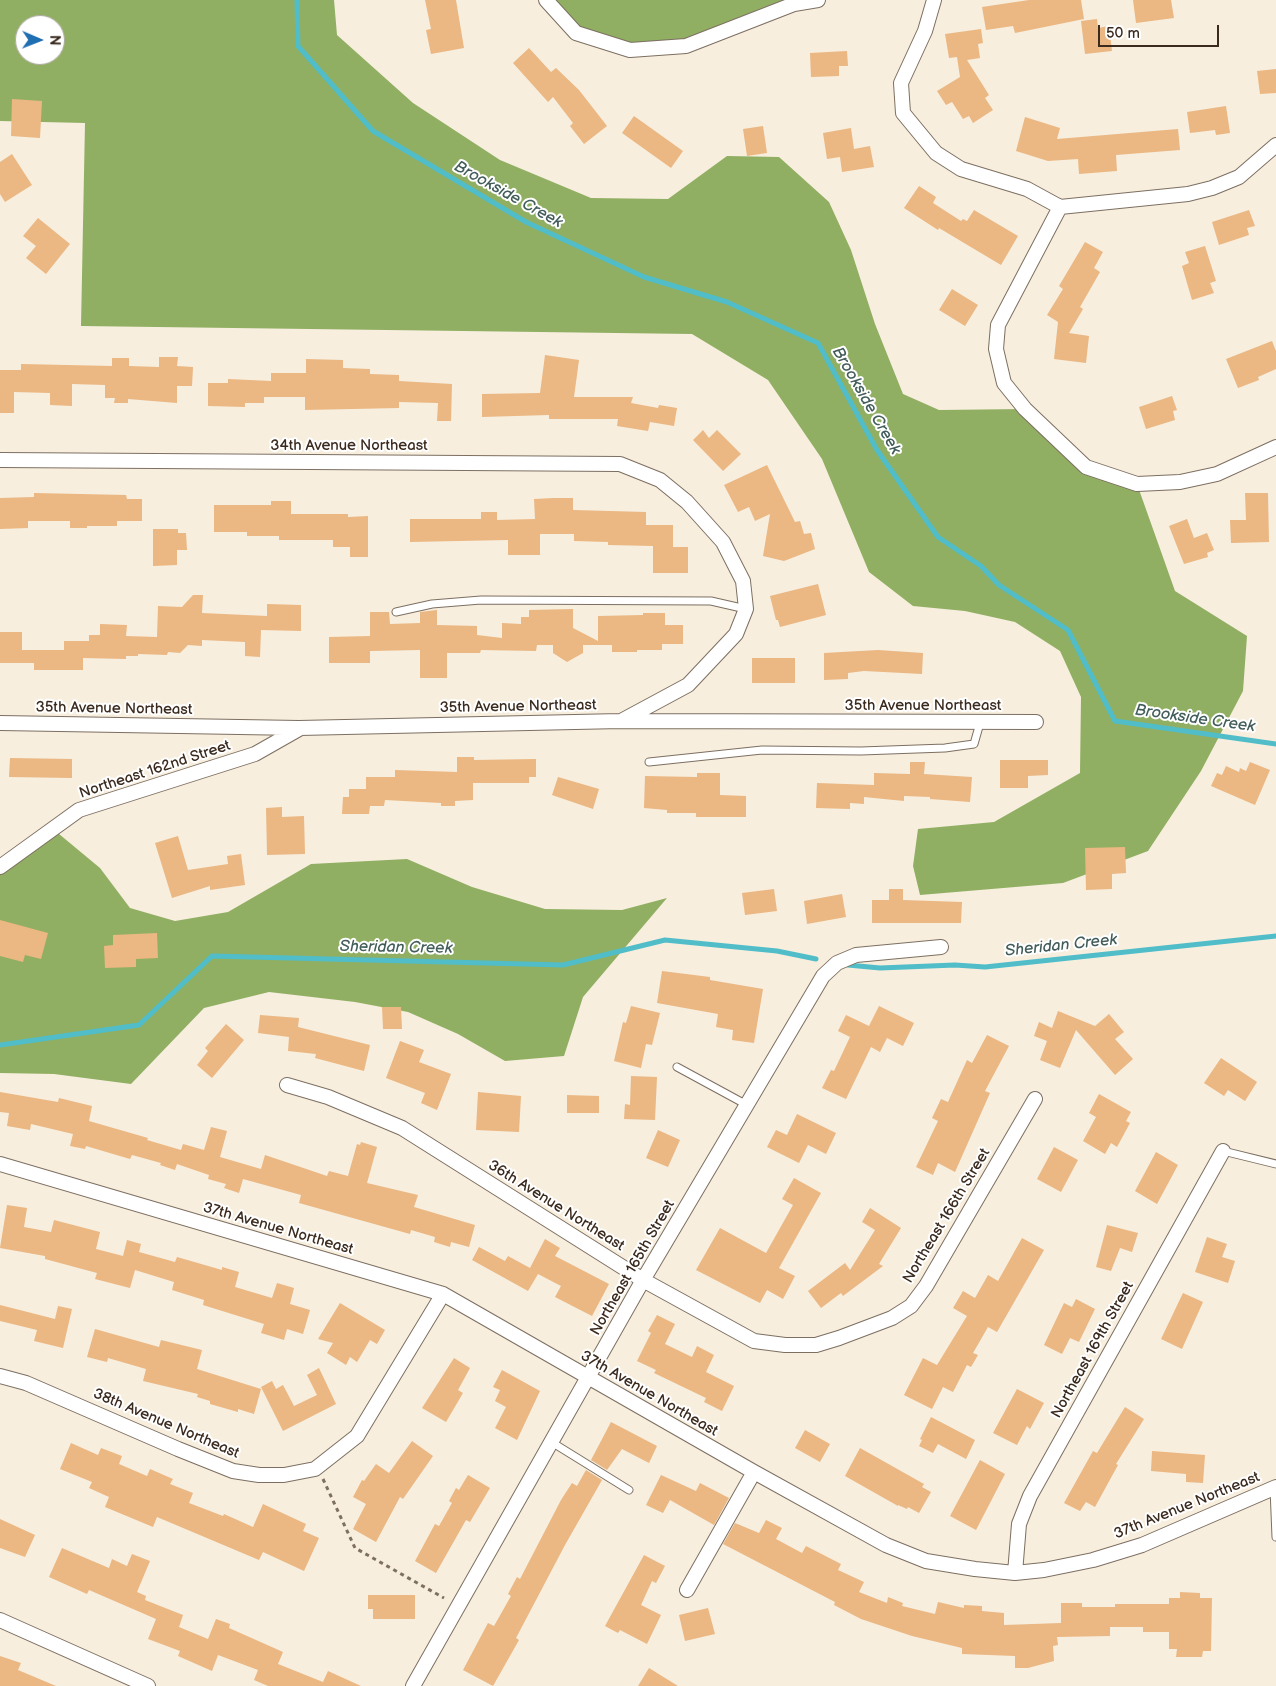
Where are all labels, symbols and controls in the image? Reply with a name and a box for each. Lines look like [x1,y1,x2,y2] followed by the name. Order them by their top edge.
[15,15,65,65] north arrow
[1101,15,1222,47] scale bar
[1106,24,1140,43] text: 50 m
[46,35,63,46] text: N
[450,157,566,233] water label: Brookside Creek
[827,344,905,458] water label: Brookside Creek
[270,437,428,455] street label: 34th Avenue Northeast
[439,697,597,717] street label: 35th Avenue Northeast
[845,697,1001,715] street label: 35th Avenue Northeast
[35,699,193,719] street label: 35th Avenue Northeast
[1134,701,1256,737] water label: Brookside Creek
[77,737,233,803] street label: Northeast 162nd Street
[1004,931,1118,961] water label: Sheridan Creek
[339,937,453,959] water label: Sheridan Creek
[900,1145,994,1287] street label: Northeast 166th Street
[484,1157,628,1255] street label: 36th Avenue Northeast
[587,1197,679,1339] street label: Northeast 165th Street
[201,1199,355,1259] street label: 37th Avenue Northeast
[1048,1278,1138,1422] street label: Northeast 169th Street
[577,1347,721,1441] street label: 37th Avenue Northeast
[90,1385,242,1463] street label: 38th Avenue Northeast
[1111,1469,1263,1543] street label: 37th Avenue Northeast

